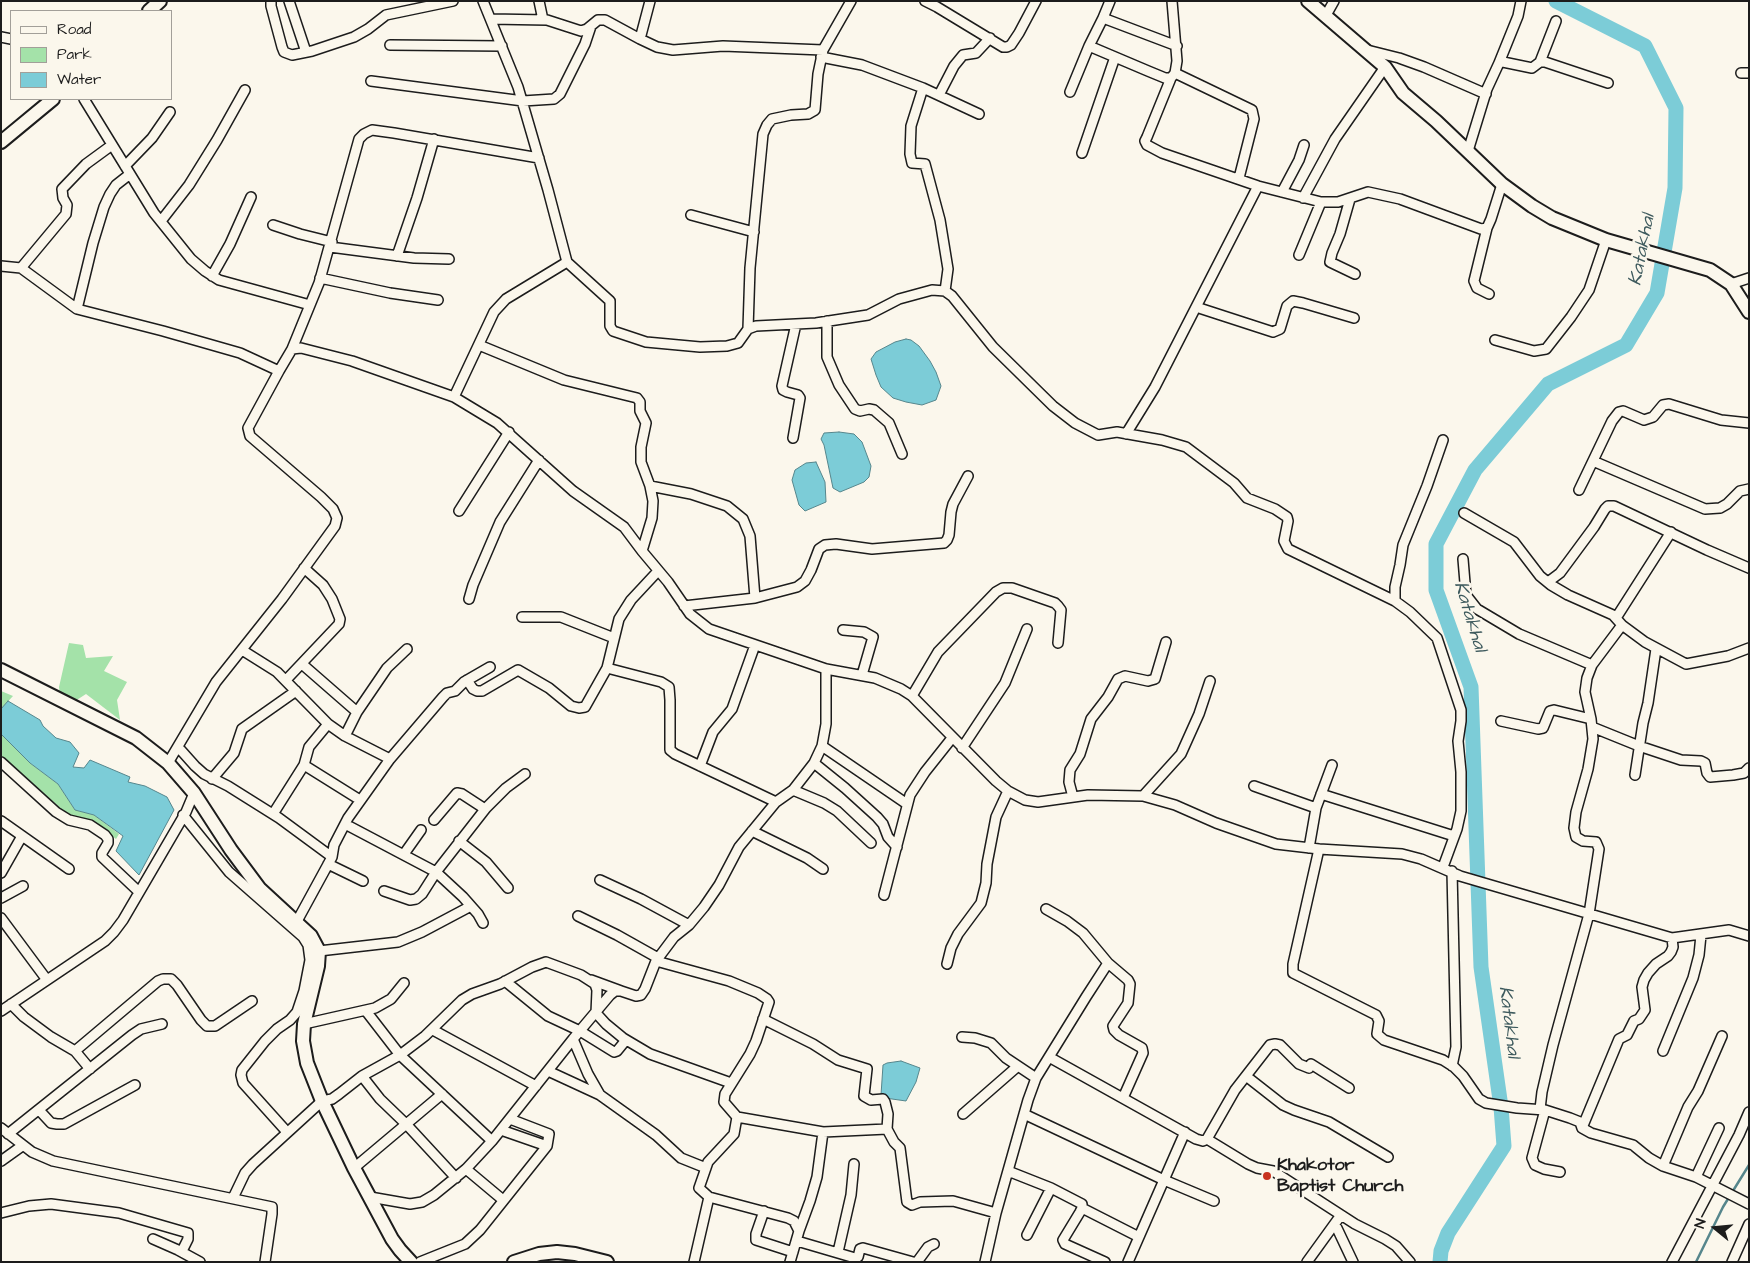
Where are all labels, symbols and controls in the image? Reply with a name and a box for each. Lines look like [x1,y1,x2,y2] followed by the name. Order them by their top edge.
[10,10,172,100] legend
[57,19,91,40] text: Road
[57,44,92,65] text: Park
[57,69,101,90] text: Water
[1625,212,1661,288] water label: Katakhal
[1448,579,1490,655] water label: Katakhal
[1492,985,1524,1059] water label: Katakhal
[1277,1155,1404,1198] place label: Khakotor Baptist Church
[1261,1170,1273,1182] marker: Khakotor Baptist Church
[1690,1203,1740,1253] north arrow
[1690,1216,1712,1231] text: N

